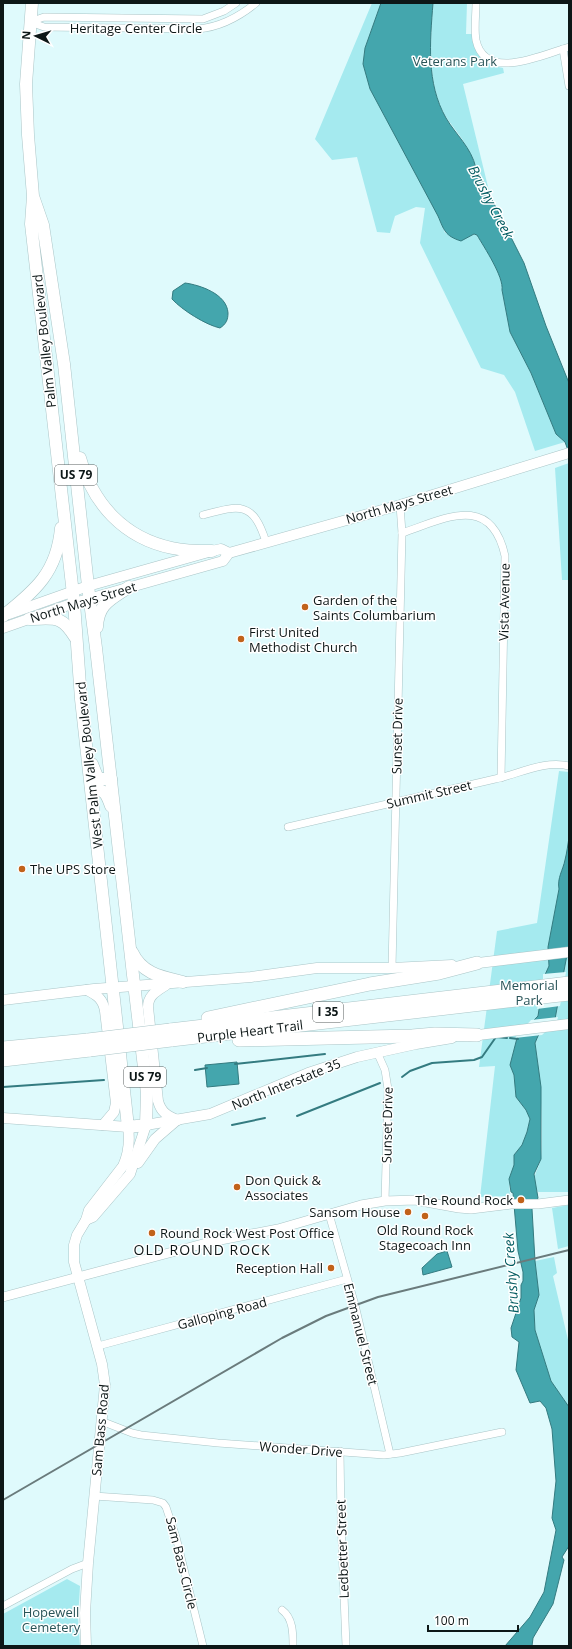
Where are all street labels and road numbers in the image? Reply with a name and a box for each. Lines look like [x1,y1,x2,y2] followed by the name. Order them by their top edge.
[70,19,202,37] street label: Heritage Center Circle
[28,273,60,409] street label: Palm Valley Boulevard
[55,465,97,485] road number: US 79
[344,480,455,528] street label: North Mays Street
[494,563,514,641] street label: Vista Avenue
[28,577,139,627] street label: North Mays Street
[71,681,107,849] street label: West Palm Valley Boulevard
[387,698,407,774] street label: Sunset Drive
[385,775,474,813] street label: Summit Street
[313,1002,343,1022] road number: I 35
[196,1016,304,1046] street label: Purple Heart Trail
[229,1054,343,1114] street label: North Interstate 35
[124,1067,166,1087] road number: US 79
[377,1087,397,1163] street label: Sunset Drive
[340,1281,382,1387] street label: Emmanuel Street
[175,1292,269,1334] street label: Galloping Road
[87,1383,113,1477] street label: Sam Bass Road
[259,1437,343,1461] street label: Wonder Drive
[331,1499,353,1599] street label: Ledbetter Street
[162,1515,202,1611] street label: Sam Bass Circle

